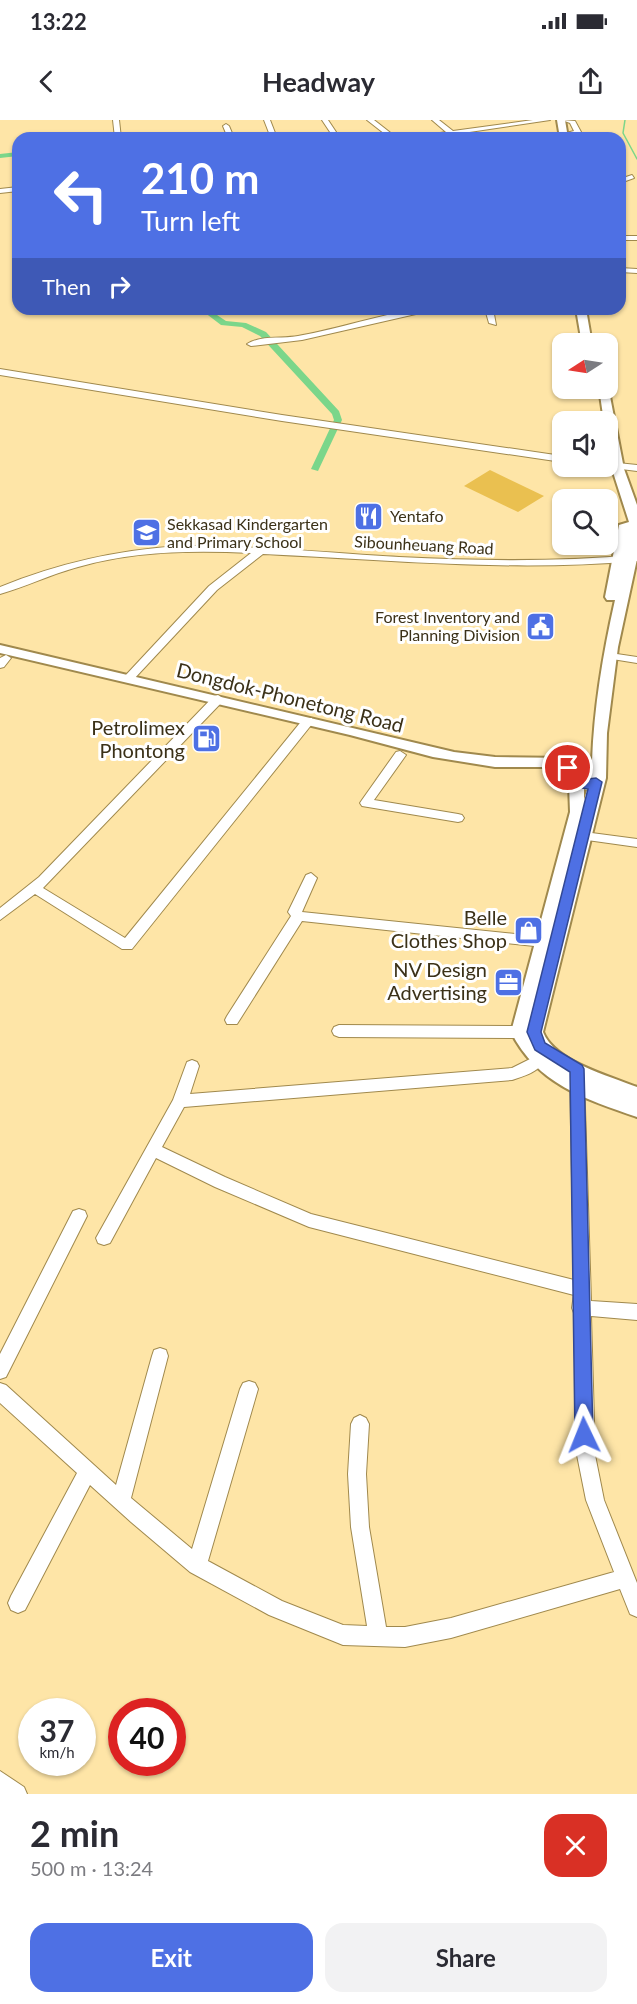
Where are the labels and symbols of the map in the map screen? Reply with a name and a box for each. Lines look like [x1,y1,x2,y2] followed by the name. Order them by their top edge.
[552,333,618,399] north arrow
[353,500,385,532] restaurant icon: Yentafo
[390,506,443,525] place label: Yentafo
[167,514,328,551] place label: Sekkasad Kindergarten and Primary School
[130,517,162,549] school or university icon: Sekkasad Kindergarten and Primary School
[354,531,494,558] street label: Sibounheuang Road
[375,607,520,644] place label: Forest Inventory and Planning Division
[525,610,557,642] public building icon: Forest Inventory and Planning Division
[174,657,406,737] street label: Dongdok-Phonetong Road
[91,715,185,762] place label: Petrolimex Phontong
[190,723,222,755] fuel station icon: Petrolimex Phontong
[542,742,593,793] pin
[391,905,507,952] place label: Belle Clothes Shop
[512,914,544,946] shop icon: Belle Clothes Shop
[387,957,487,1004] place label: NV Design Advertising
[492,966,524,998] office icon: NV Design Advertising
[552,1403,616,1467] position arrow
[108,1698,186,1776] speed limit sign: 40

